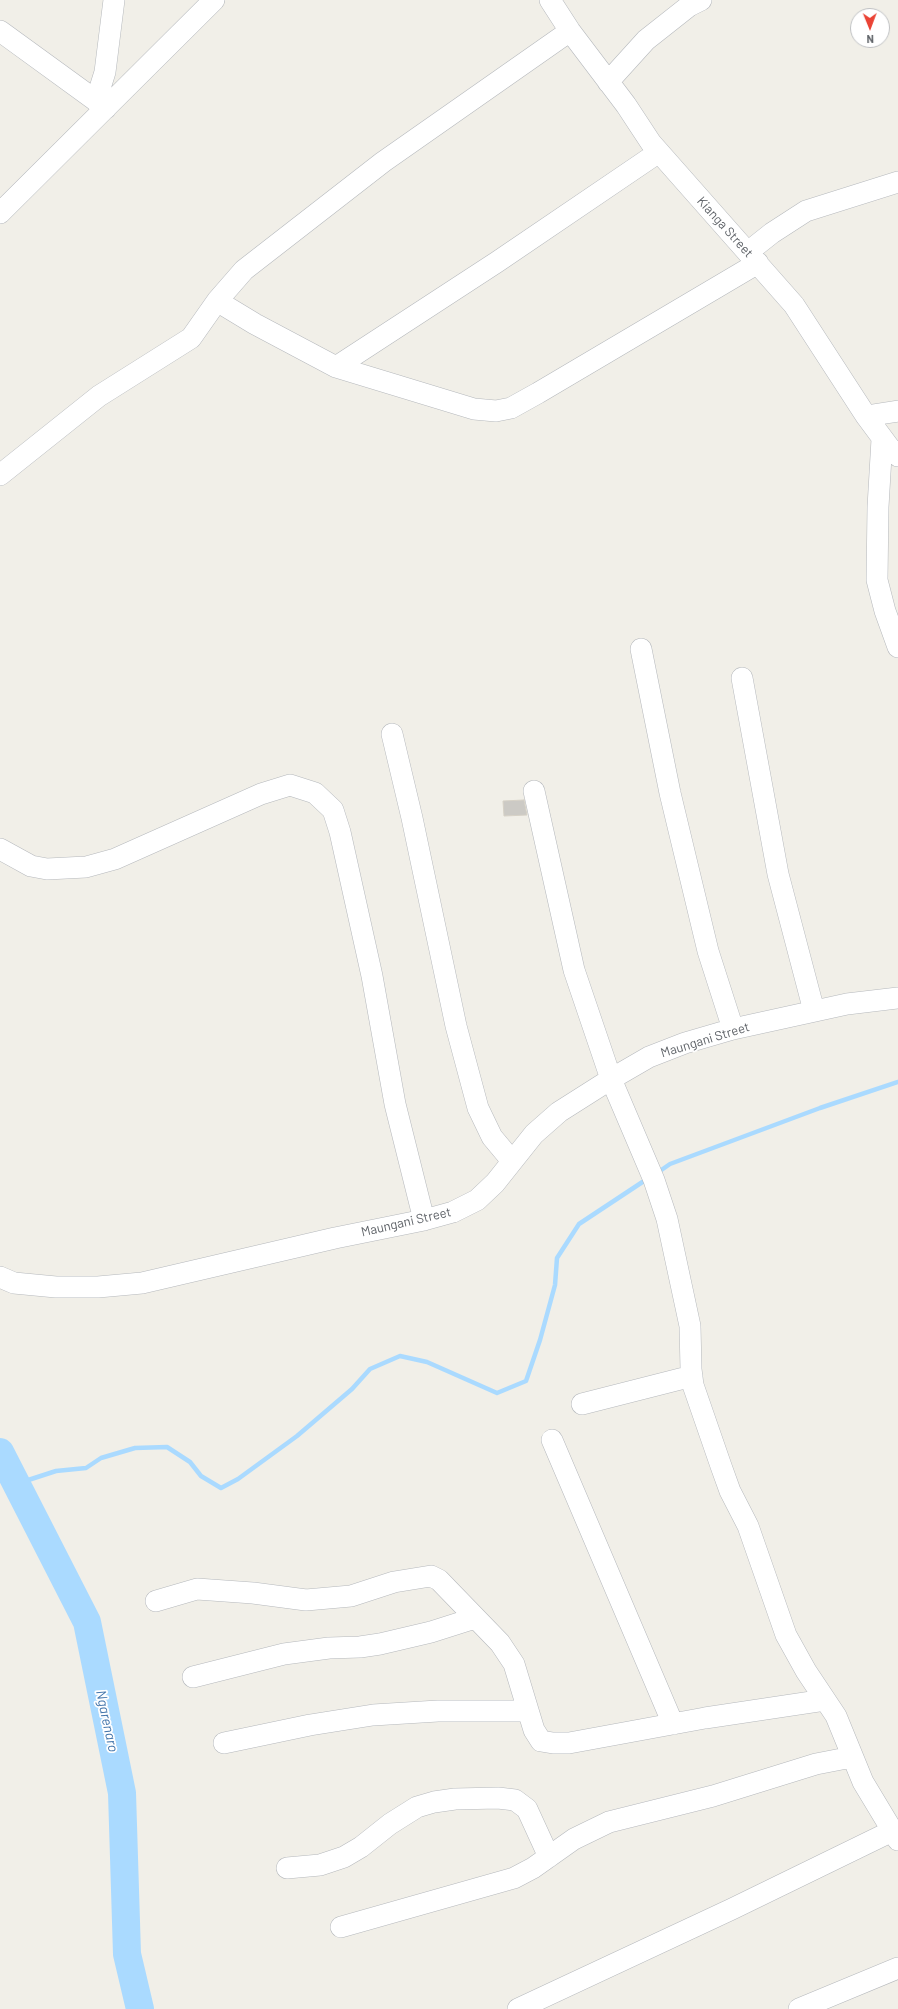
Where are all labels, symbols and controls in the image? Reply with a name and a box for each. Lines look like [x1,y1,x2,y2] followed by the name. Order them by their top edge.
[850,8,890,48] north arrow
[866,33,874,46] text: N
[694,193,756,261] street label: Kianga Street
[659,1019,751,1061] street label: Maungani Street
[359,1204,453,1240] street label: Maungani Street
[92,1688,122,1754] water label: Ngarenaro

